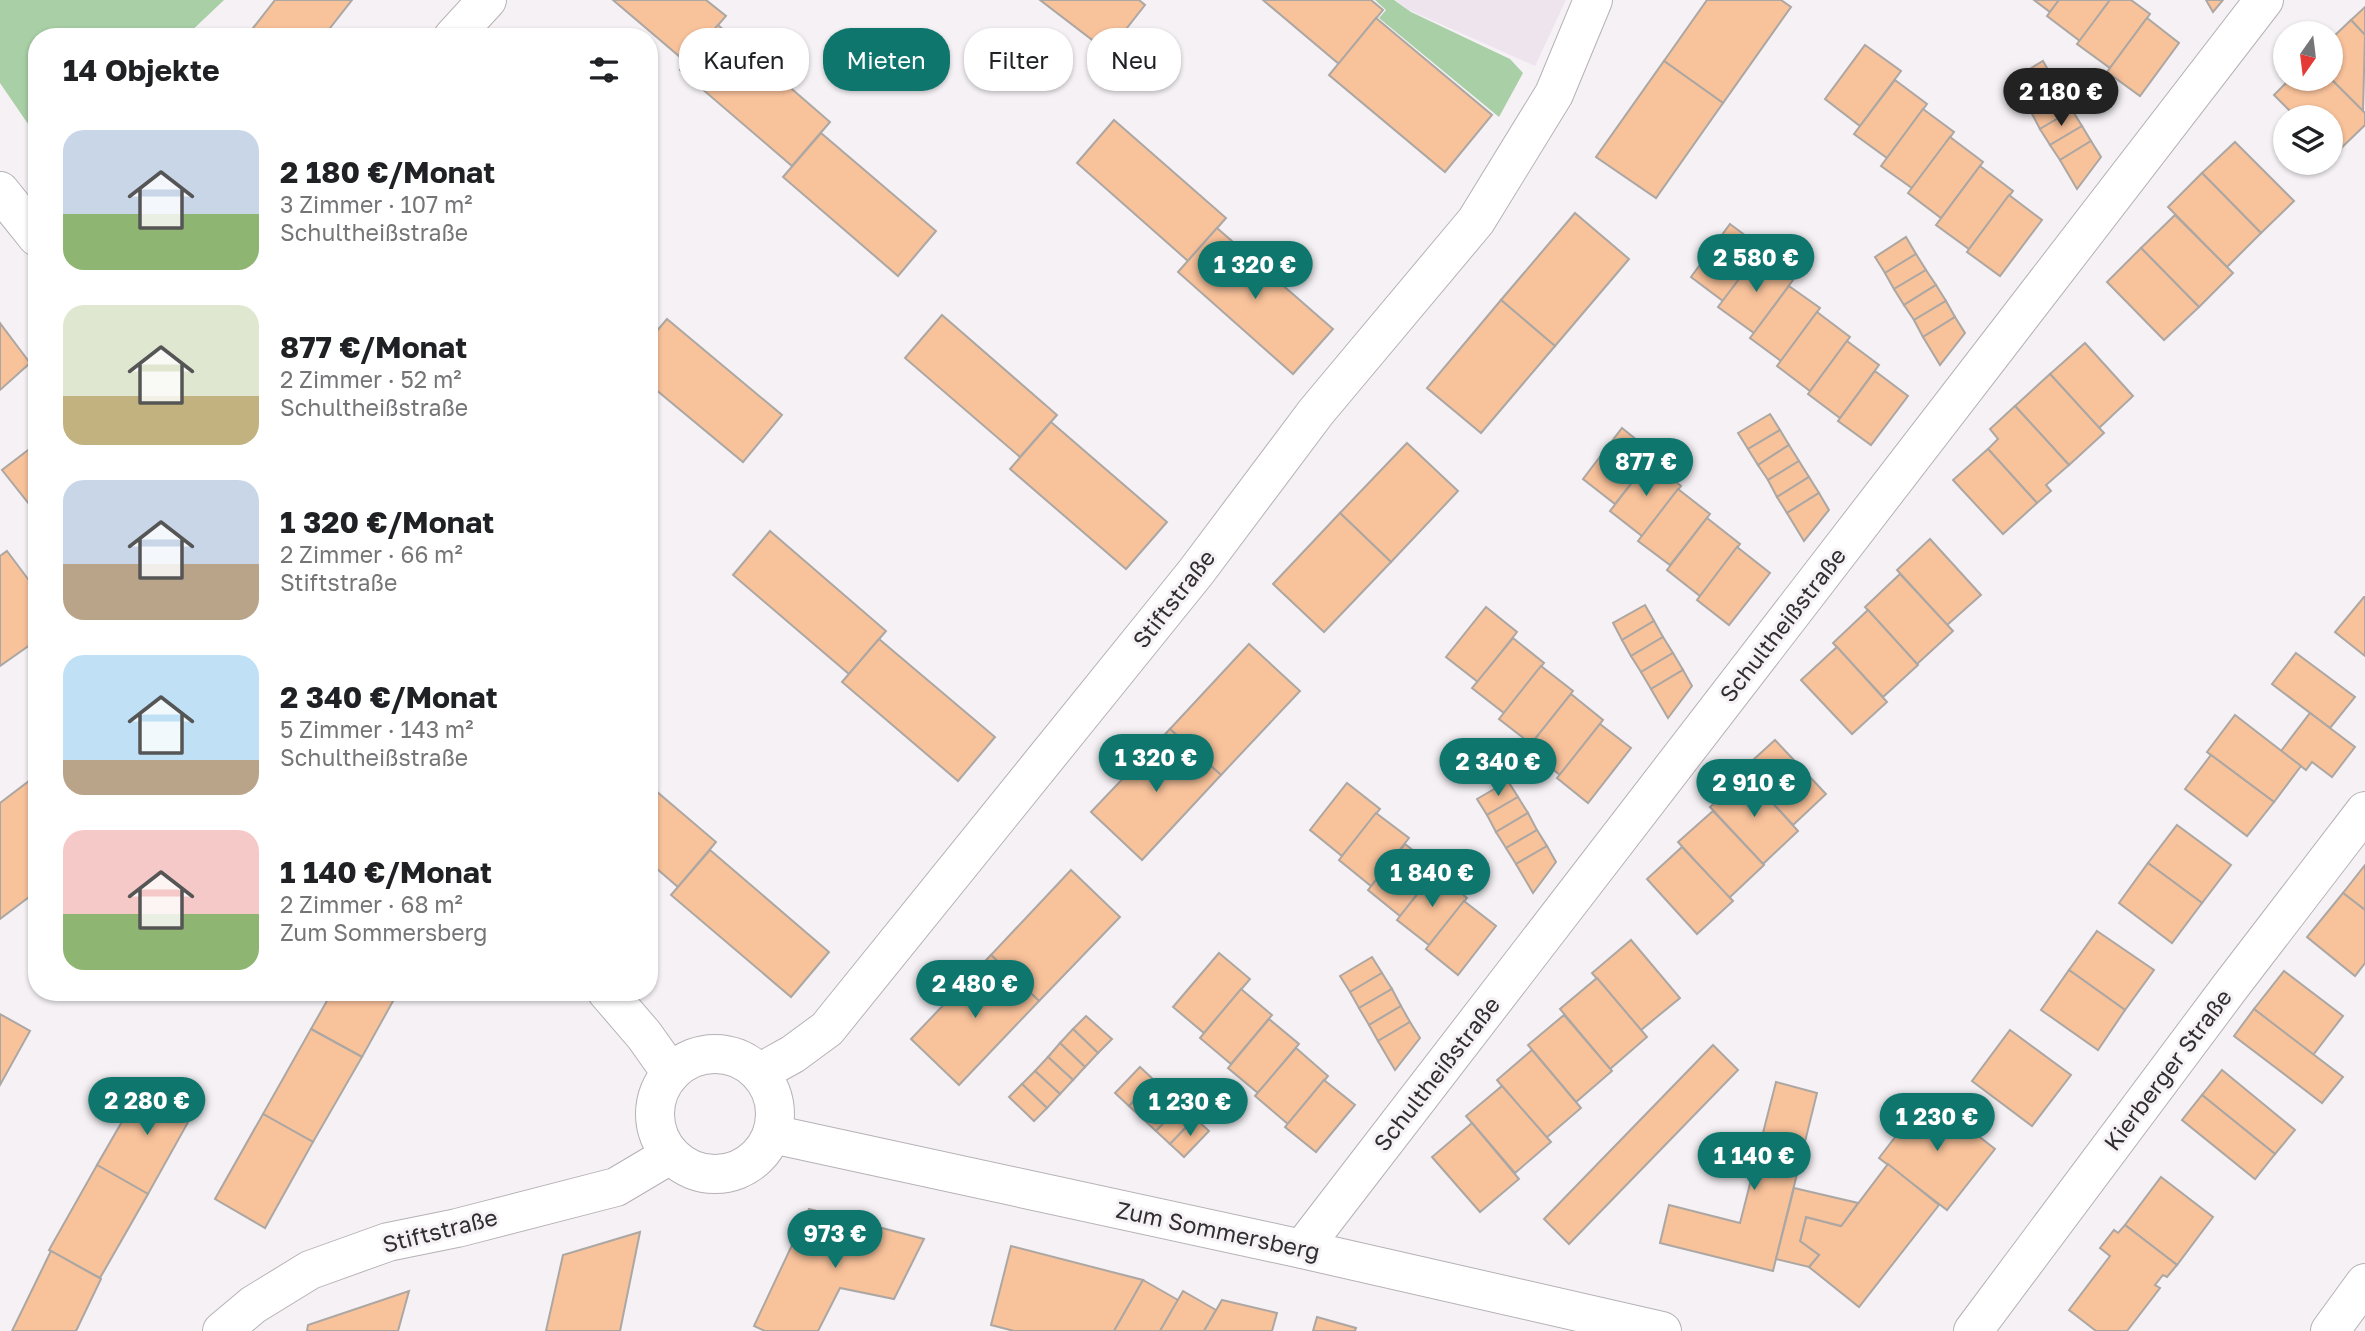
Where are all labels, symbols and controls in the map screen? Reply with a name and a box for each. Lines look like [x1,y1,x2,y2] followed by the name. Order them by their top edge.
[2273,21,2343,91] north arrow
[2273,21,2343,175] map controls
[679,28,809,91] chip: Kaufen
[823,28,950,91] chip: Mieten
[964,28,1073,91] chip: Filter
[1087,28,1181,91] chip: Neu
[585,51,623,89] icon: filters
[63,52,220,88] text: 14 Objekte
[1996,68,2126,128] pin: 2 180 €
[2019,77,2103,105] text: 2 180 €
[2273,105,2343,175] button: layers
[280,154,495,190] text: 2 180 €/Monat
[119,158,203,242] icon: home
[280,190,473,218] text: 3 Zimmer · 107 m²
[280,218,468,246] text: Schultheißstraße
[1691,234,1821,294] pin: 2 580 €
[1190,242,1320,301] pin: 1 320 €
[1713,243,1799,271] text: 2 580 €
[1214,250,1296,278] text: 1 320 €
[280,329,467,365] text: 877 €/Monat
[119,333,203,417] icon: home
[280,365,462,393] text: 2 Zimmer · 52 m²
[280,393,468,421] text: Schultheißstraße
[1597,438,1695,498] pin: 877 €
[1615,447,1677,475] text: 877 €
[280,504,494,540] text: 1 320 €/Monat
[119,508,203,592] icon: home
[280,540,463,568] text: 2 Zimmer · 66 m²
[1713,542,1851,707] street label: Schultheißstraße
[1126,544,1220,653] street label: Stiftstraße
[280,568,397,596] text: Stiftstraße
[280,679,498,715] text: 2 340 €/Monat
[119,683,203,767] icon: home
[280,715,474,743] text: 5 Zimmer · 143 m²
[1091,734,1221,794] pin: 1 320 €
[1433,738,1563,798] pin: 2 340 €
[280,743,468,771] text: Schultheißstraße
[1115,743,1197,771] text: 1 320 €
[1455,747,1541,775] text: 2 340 €
[1689,760,1819,819] pin: 2 910 €
[1712,768,1796,796] text: 2 910 €
[1367,850,1497,909] pin: 1 840 €
[280,854,492,890] text: 1 140 €/Monat
[119,858,203,942] icon: home
[1390,858,1474,886] text: 1 840 €
[280,890,463,918] text: 2 Zimmer · 68 m²
[280,918,487,946] text: Zum Sommersberg
[910,960,1040,1020] pin: 2 480 €
[932,969,1018,997] text: 2 480 €
[2097,983,2237,1156] street label: Kierberger Straße
[1367,991,1505,1156] street label: Schultheißstraße
[82,1078,212,1137] pin: 2 280 €
[1125,1078,1255,1138] pin: 1 230 €
[104,1086,190,1114] text: 2 280 €
[1149,1087,1231,1115] text: 1 230 €
[1872,1094,2002,1153] pin: 1 230 €
[1896,1102,1978,1130] text: 1 230 €
[1689,1132,1819,1192] pin: 1 140 €
[1714,1141,1794,1169] text: 1 140 €
[1114,1195,1323,1265] street label: Zum Sommersberg
[379,1202,500,1258] street label: Stiftstraße
[786,1210,884,1270] pin: 973 €
[803,1219,867,1247] text: 973 €

